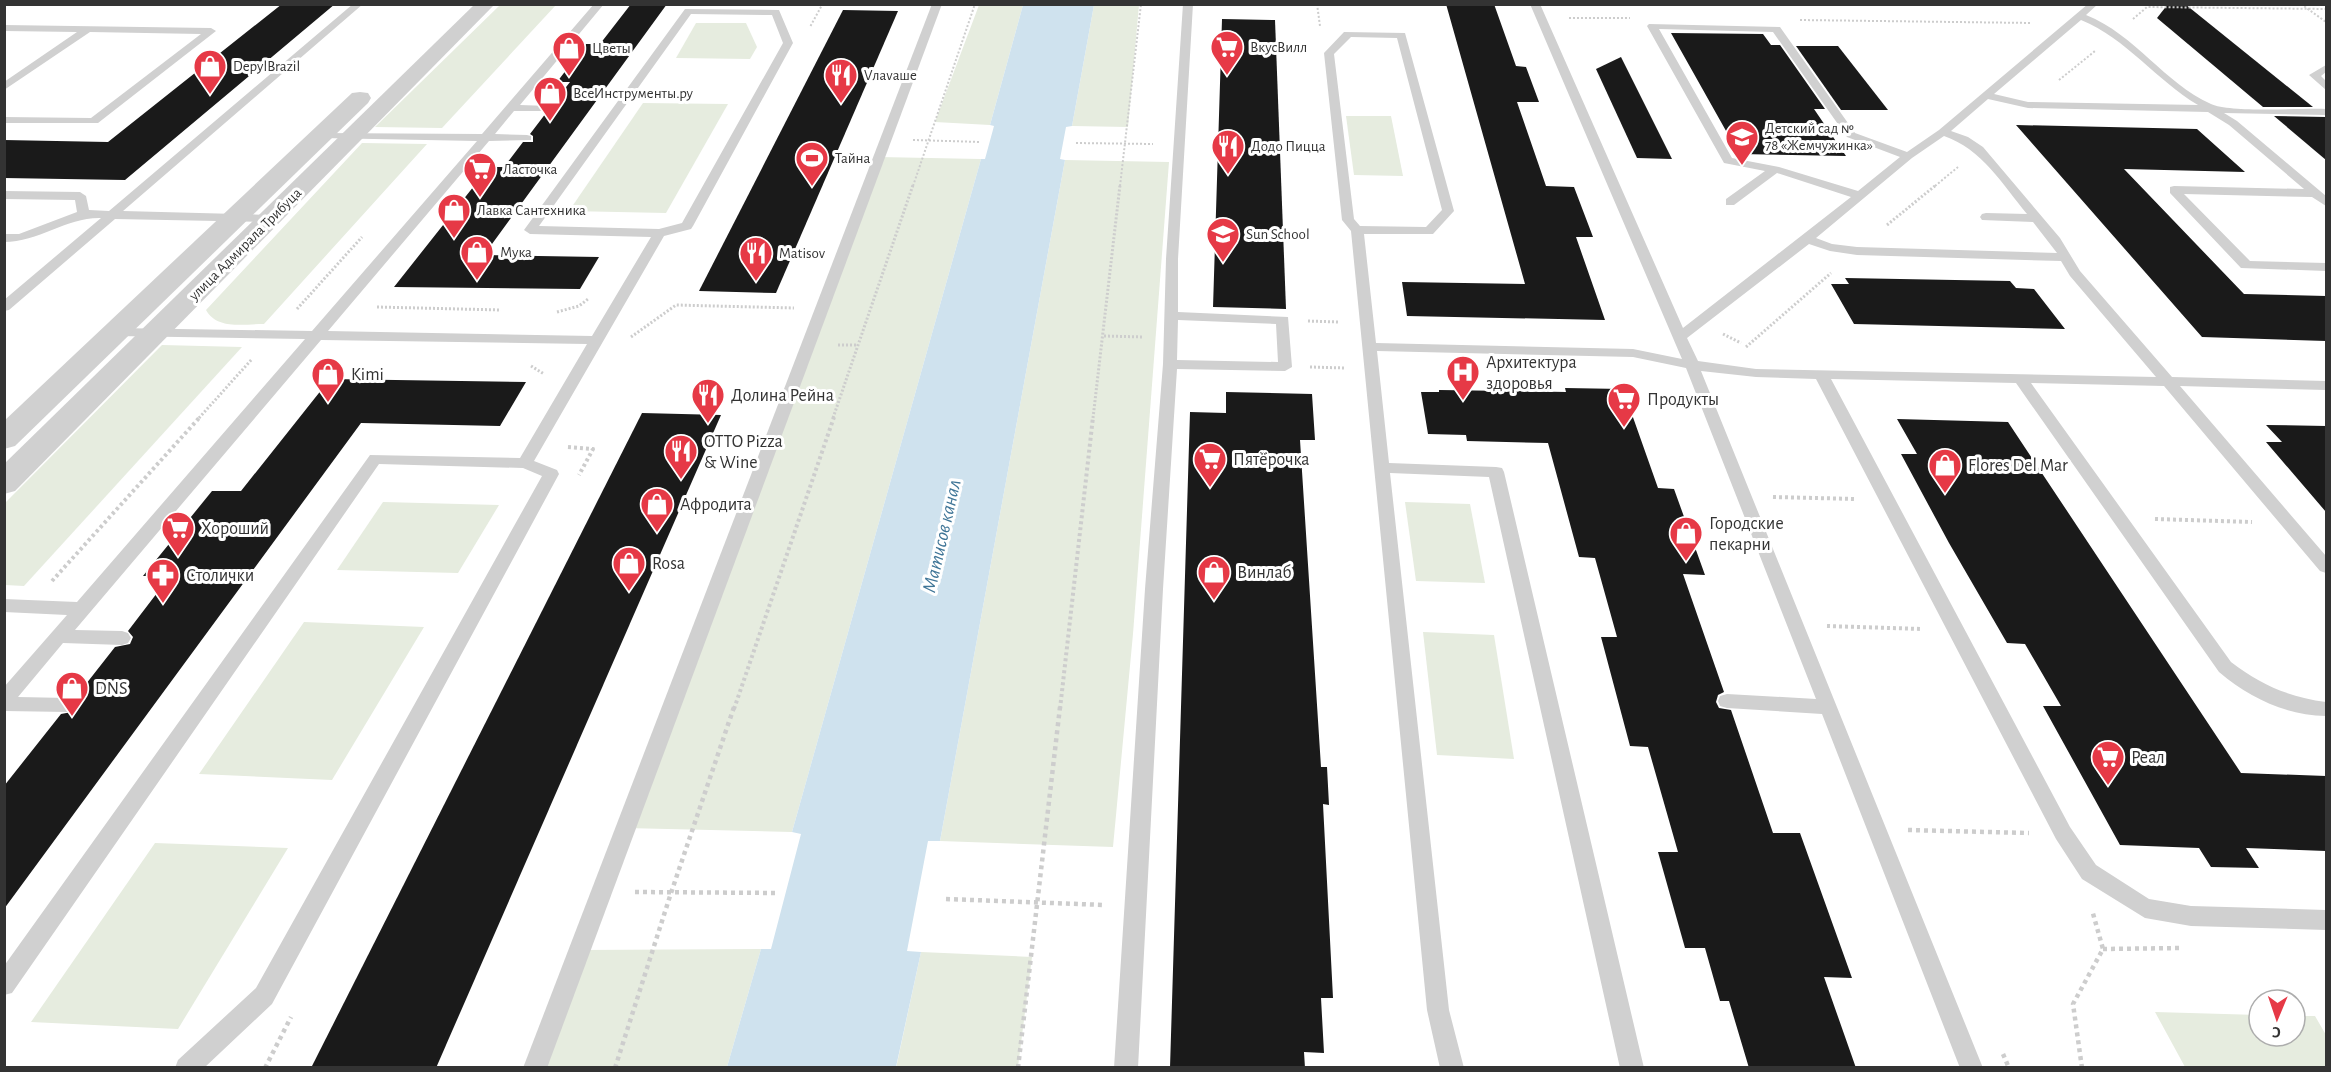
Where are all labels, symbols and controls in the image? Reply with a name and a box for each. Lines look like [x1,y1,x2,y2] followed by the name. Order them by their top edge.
[1209,29,1245,76] supermarket icon: ВкусВилл
[551,30,587,77] shop icon: Цветы
[1250,40,1307,55] place label: ВкусВилл
[592,41,631,56] place label: Цветы
[192,48,228,95] shop icon: DepylBrazil
[823,57,859,104] restaurant icon: Vлаvаше
[233,59,300,74] place label: DepylBrazil
[864,68,917,83] place label: Vлаvаше
[532,75,568,122] shop icon: ВсеИнструменты.ру
[573,86,694,101] place label: ВсеИнструменты.ру
[1724,119,1760,166] school or university icon: Детский сад № 78 «Жемчужинка»
[1765,121,1873,153] place label: Детский сад № 78 «Жемчужинка»
[1210,128,1246,175] restaurant icon: Додо Пицца
[1251,139,1326,154] place label: Додо Пицца
[794,140,830,187] sports icon: Тайна
[462,151,498,198] supermarket icon: Ласточка
[835,151,871,166] place label: Тайна
[503,162,557,177] place label: Ласточка
[186,185,305,304] street label: улица Адмирала Трибуца
[436,192,472,239] shop icon: Лавка Сантехника
[477,203,586,218] place label: Лавка Сантехника
[1205,216,1241,263] school or university icon: Sun School
[1246,227,1310,242] place label: Sun School
[459,234,495,281] shop icon: Мука
[738,235,774,282] restaurant icon: Matisov
[500,245,532,260] place label: Мука
[779,246,826,261] place label: Matisov
[1445,354,1481,401] hospital icon: Архитектура здоровья
[1486,354,1577,393] place label: Архитектура здоровья
[310,356,346,403] shop icon: Kimi
[351,366,384,384] place label: Kimi
[690,377,726,424] restaurant icon: Долина Рейна
[1606,381,1642,428] supermarket icon: Продукты
[731,387,834,405] place label: Долина Рейна
[1647,391,1719,409] place label: Продукты
[663,433,699,480] restaurant icon: OTTO Pizza & Wine
[704,433,783,472] place label: OTTO Pizza & Wine
[1192,441,1228,488] supermarket icon: Пятёрочка
[1927,447,1963,494] shop icon: Flores Del Mar
[1233,451,1310,469] place label: Пятёрочка
[1968,457,2068,475] place label: Flores Del Mar
[919,478,965,595] water label: Матисов канал
[639,486,675,533] shop icon: Афродита
[680,496,752,514] place label: Афродита
[160,510,196,557] supermarket icon: Хороший
[1668,515,1704,562] shop icon: Городские пекарни
[1709,515,1784,554] place label: Городские пекарни
[201,520,269,538] place label: Хороший
[611,545,647,592] shop icon: Rosa
[1196,554,1232,601] shop icon: Винлаб
[652,555,685,573] place label: Rosa
[145,557,181,604] pharmacy icon: Столички
[1237,563,1291,582] place label: Винлаб
[186,567,254,585] place label: Столички
[54,670,90,717] shop icon: DNS
[95,680,127,698] place label: DNS
[2090,739,2126,786] supermarket icon: Реал
[2131,749,2165,767] place label: Реал
[2247,988,2307,1048] north arrow
[2272,1024,2281,1040] text: С

